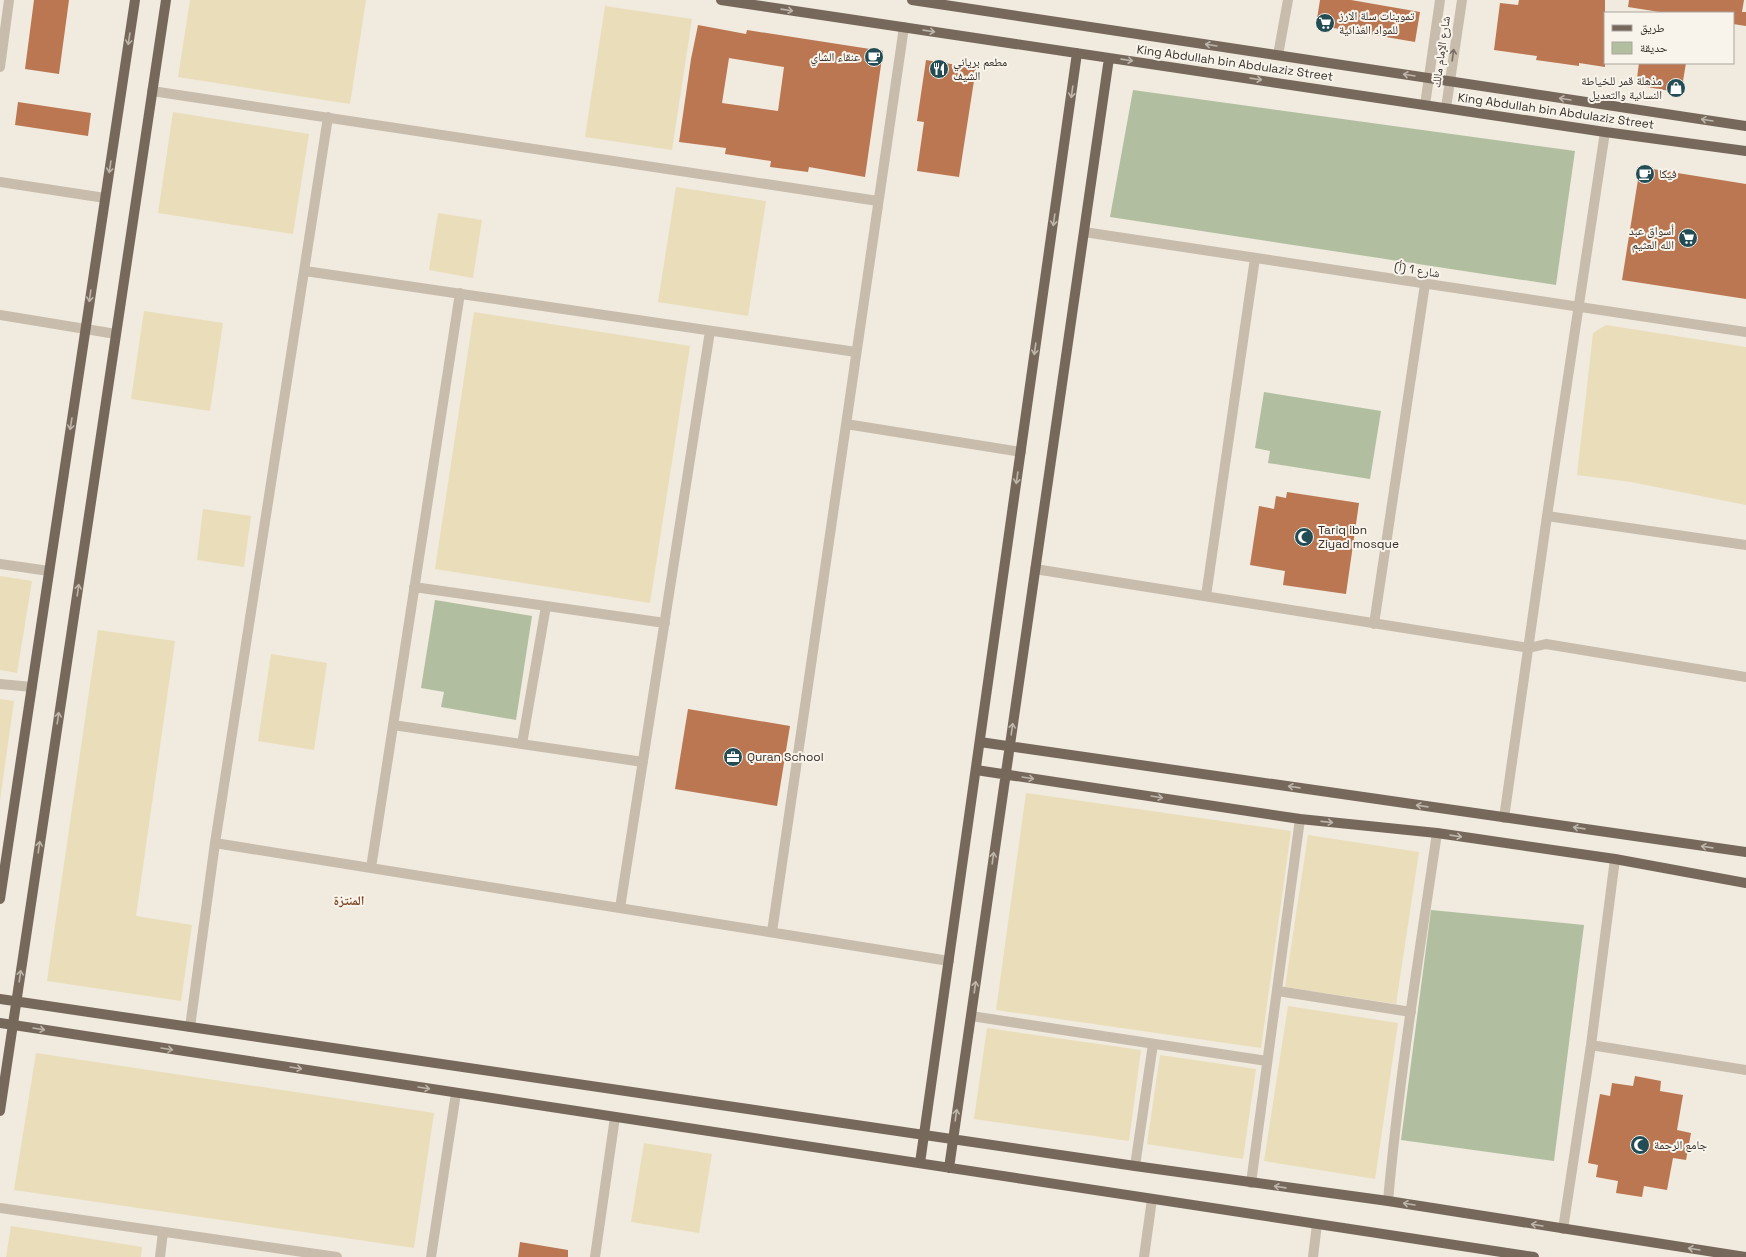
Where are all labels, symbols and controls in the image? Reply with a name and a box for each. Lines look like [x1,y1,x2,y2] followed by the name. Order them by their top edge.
[780,6,793,14] one-way arrow
[1338,8,1415,38] place label: تموينات سلة الارز للمواد الغذائية
[1314,12,1336,34] supermarket icon: تموينات سلة الارز للمواد الغذائية
[1604,12,1734,64] legend
[1428,15,1454,89] street label: شارع الإمام مالك
[1640,20,1665,36] text: طريق
[922,27,935,35] one-way arrow
[125,32,133,45] one-way arrow
[1640,40,1668,56] text: حديقة
[1136,41,1334,85] street label: King Abdullah bin Abdulaziz Street
[1205,41,1218,49] one-way arrow
[863,46,885,68] cafe icon: عنقاء الشاي
[811,49,860,67] place label: عنقاء الشاي
[1449,49,1457,62] one-way arrow
[953,54,1007,84] place label: مطعم برياني الشيف
[1120,56,1133,64] one-way arrow
[928,58,950,80] restaurant icon: مطعم برياني الشيف
[1403,71,1416,79] one-way arrow
[1581,73,1662,103] place label: مذهلة قمر للخياطة النسائية والتعديل
[1249,75,1262,83] one-way arrow
[1665,77,1687,99] shop icon: مذهلة قمر للخياطة النسائية والتعديل
[1068,85,1076,98] one-way arrow
[1457,89,1655,133] street label: King Abdullah bin Abdulaziz Street
[1559,95,1572,103] one-way arrow
[1701,116,1714,124] one-way arrow
[106,160,114,173] one-way arrow
[1634,163,1656,185] cafe icon: فيكا
[1659,166,1677,182] place label: فيكا
[1050,213,1058,226] one-way arrow
[1629,223,1674,253] place label: أسواق عبد الله العثيم
[1677,227,1699,249] supermarket icon: أسواق عبد الله العثيم
[1393,259,1441,282] street label: شارع 1 (أ)
[86,289,94,302] one-way arrow
[1032,342,1039,355] one-way arrow
[67,417,75,430] one-way arrow
[1013,471,1021,484] one-way arrow
[1318,522,1399,552] place label: Tariq ibn Ziyad mosque
[1293,526,1315,548] mosque icon: Tariq ibn Ziyad mosque
[74,584,82,597] one-way arrow
[55,712,63,725] one-way arrow
[1008,723,1016,736] one-way arrow
[722,746,744,768] office icon: Quran School
[747,749,824,765] place label: Quran School
[1021,774,1034,782] one-way arrow
[1288,783,1301,791] one-way arrow
[1150,793,1163,801] one-way arrow
[1416,802,1429,810] one-way arrow
[1320,818,1333,825] one-way arrow
[1573,824,1586,832] one-way arrow
[1449,832,1462,840] one-way arrow
[35,841,43,854] one-way arrow
[1701,843,1714,851] one-way arrow
[989,852,997,865] one-way arrow
[333,892,365,909] district label: المنتزة
[16,970,24,983] one-way arrow
[971,981,979,994] one-way arrow
[32,1025,45,1033] one-way arrow
[160,1045,173,1053] one-way arrow
[289,1064,302,1072] one-way arrow
[417,1084,430,1092] one-way arrow
[952,1109,960,1122] one-way arrow
[1629,1134,1651,1156] mosque icon: جامع الرحمة
[1654,1137,1708,1153] place label: جامع الرحمة
[1274,1183,1287,1191] one-way arrow
[1403,1200,1416,1208] one-way arrow
[1531,1221,1544,1229] one-way arrow
[1688,1245,1701,1253] one-way arrow

